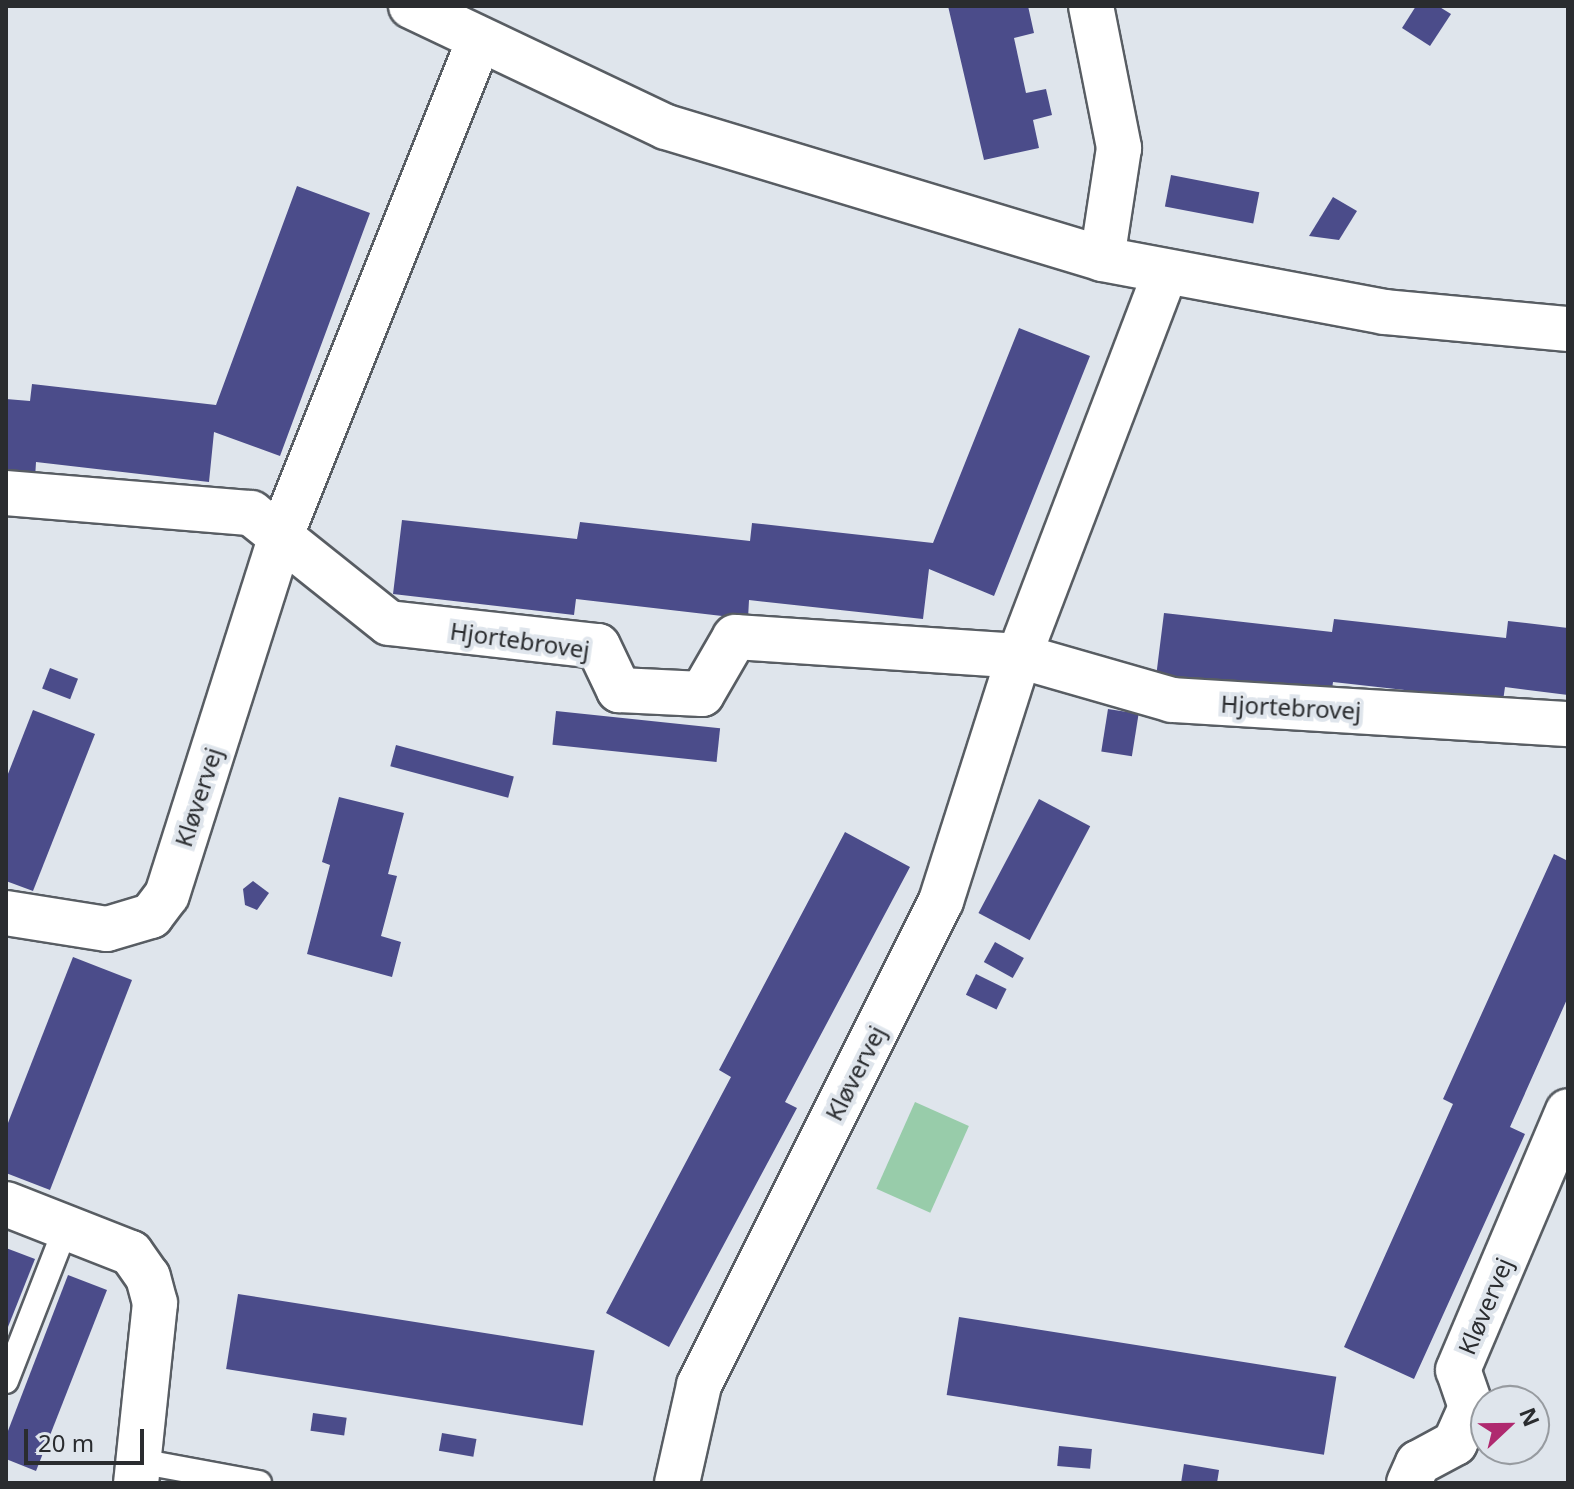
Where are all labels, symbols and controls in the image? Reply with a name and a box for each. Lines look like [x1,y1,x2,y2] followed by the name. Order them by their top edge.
[448,616,592,664] street label: Hjortebrovej
[1220,689,1362,725] street label: Hjortebrovej
[168,744,228,850] street label: Kløvervej
[819,1021,891,1125] street label: Kløvervej
[1452,1253,1518,1359] street label: Kløvervej
[1470,1385,1550,1465] north arrow
[1513,1403,1548,1431] text: N
[28,1413,148,1463] scale bar
[38,1426,94,1459] text: 20 m

